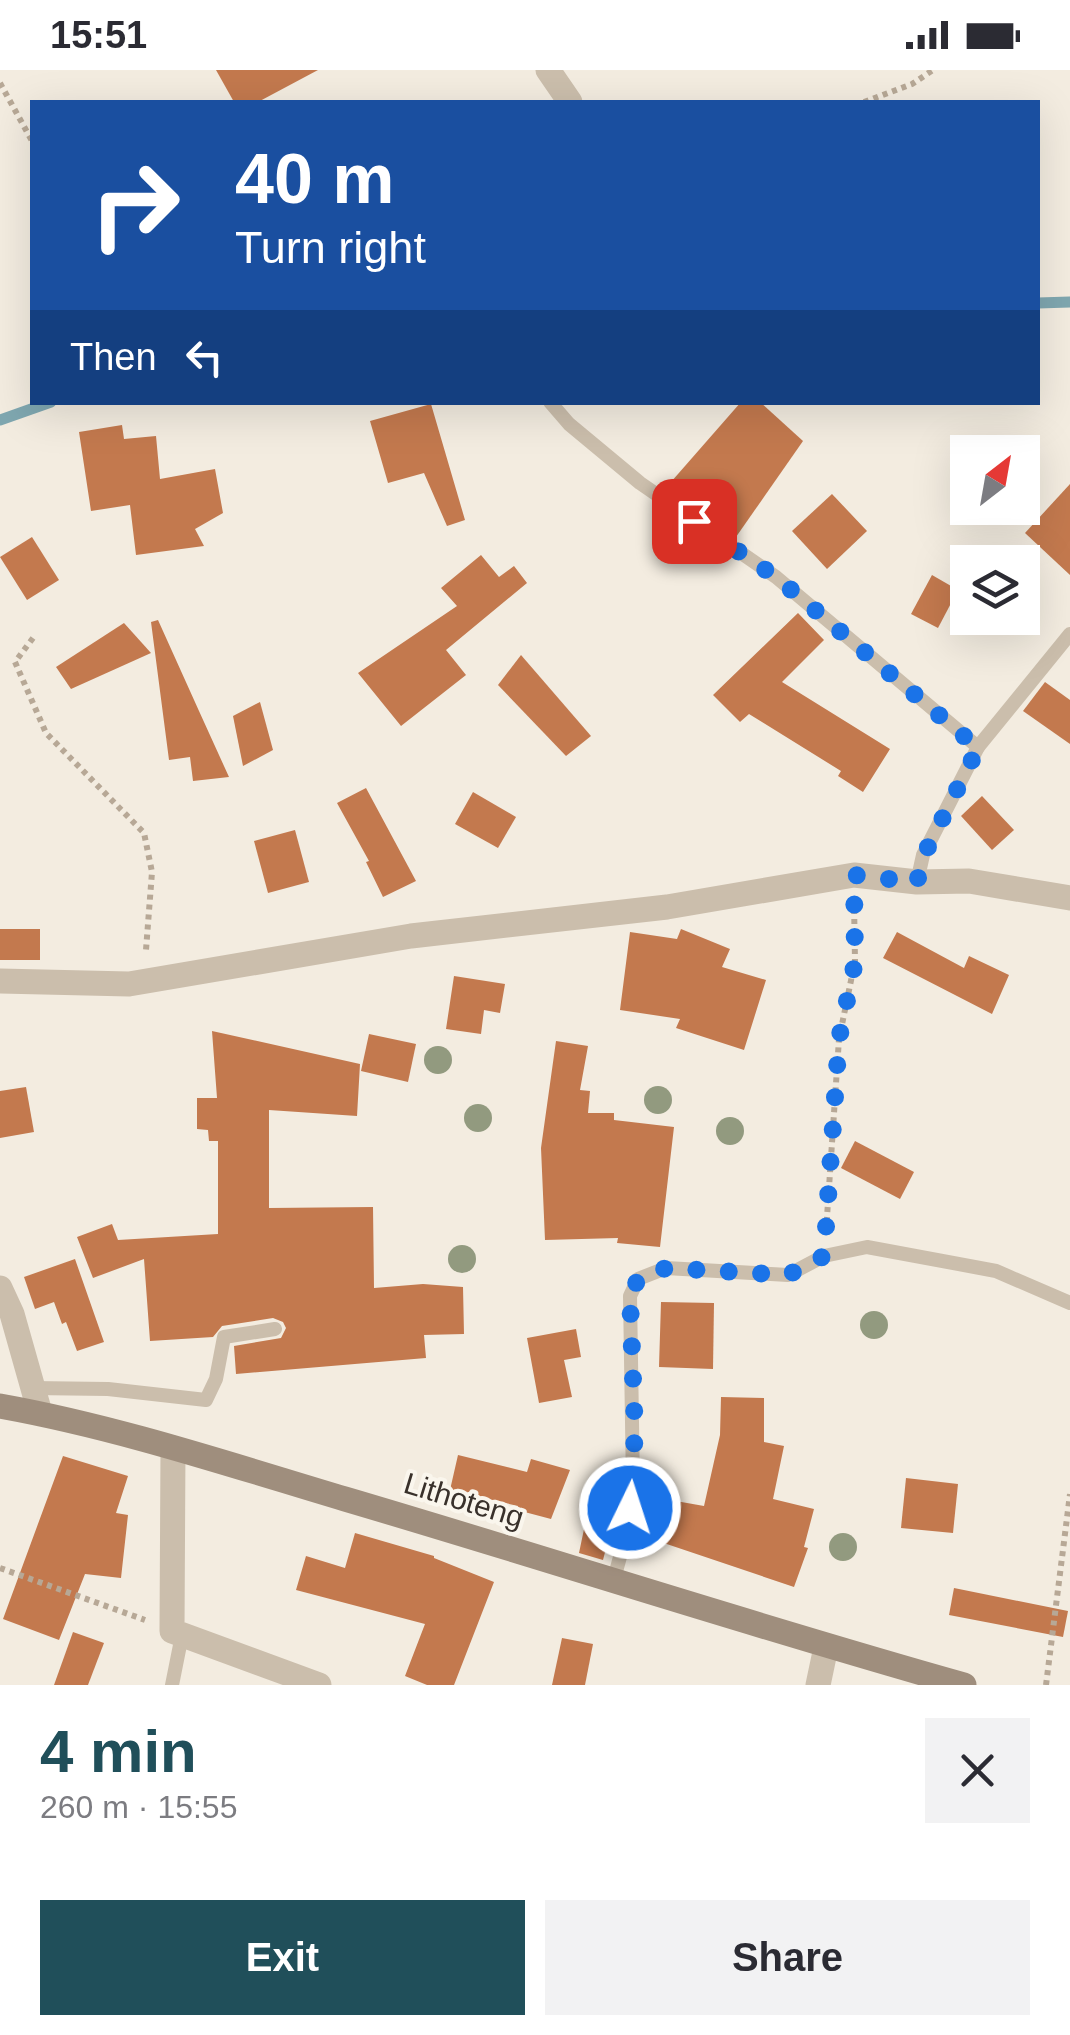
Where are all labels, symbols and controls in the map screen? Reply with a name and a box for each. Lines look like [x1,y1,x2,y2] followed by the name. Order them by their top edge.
[50,14,147,56] text: 15:51
[70,140,200,270] icon: right
[235,140,395,218] text: 40 m
[235,222,426,273] text: Turn right
[177,330,232,385] icon: left
[70,336,157,378] text: Then
[950,435,1040,525] north arrow
[950,435,1040,635] map controls
[652,479,737,564] pin
[667,494,722,549] icon: arrive
[950,545,1040,635] button: layers
[578,1456,682,1560] position arrow
[400,1466,528,1534] street label: Lithoteng
[40,1718,197,1785] text: 4 min
[925,1718,1030,1823] button: close
[40,1789,237,1825] text: 260 m · 15:55
[40,1900,525,2015] button: Exit
[545,1900,1030,2015] button: Share

